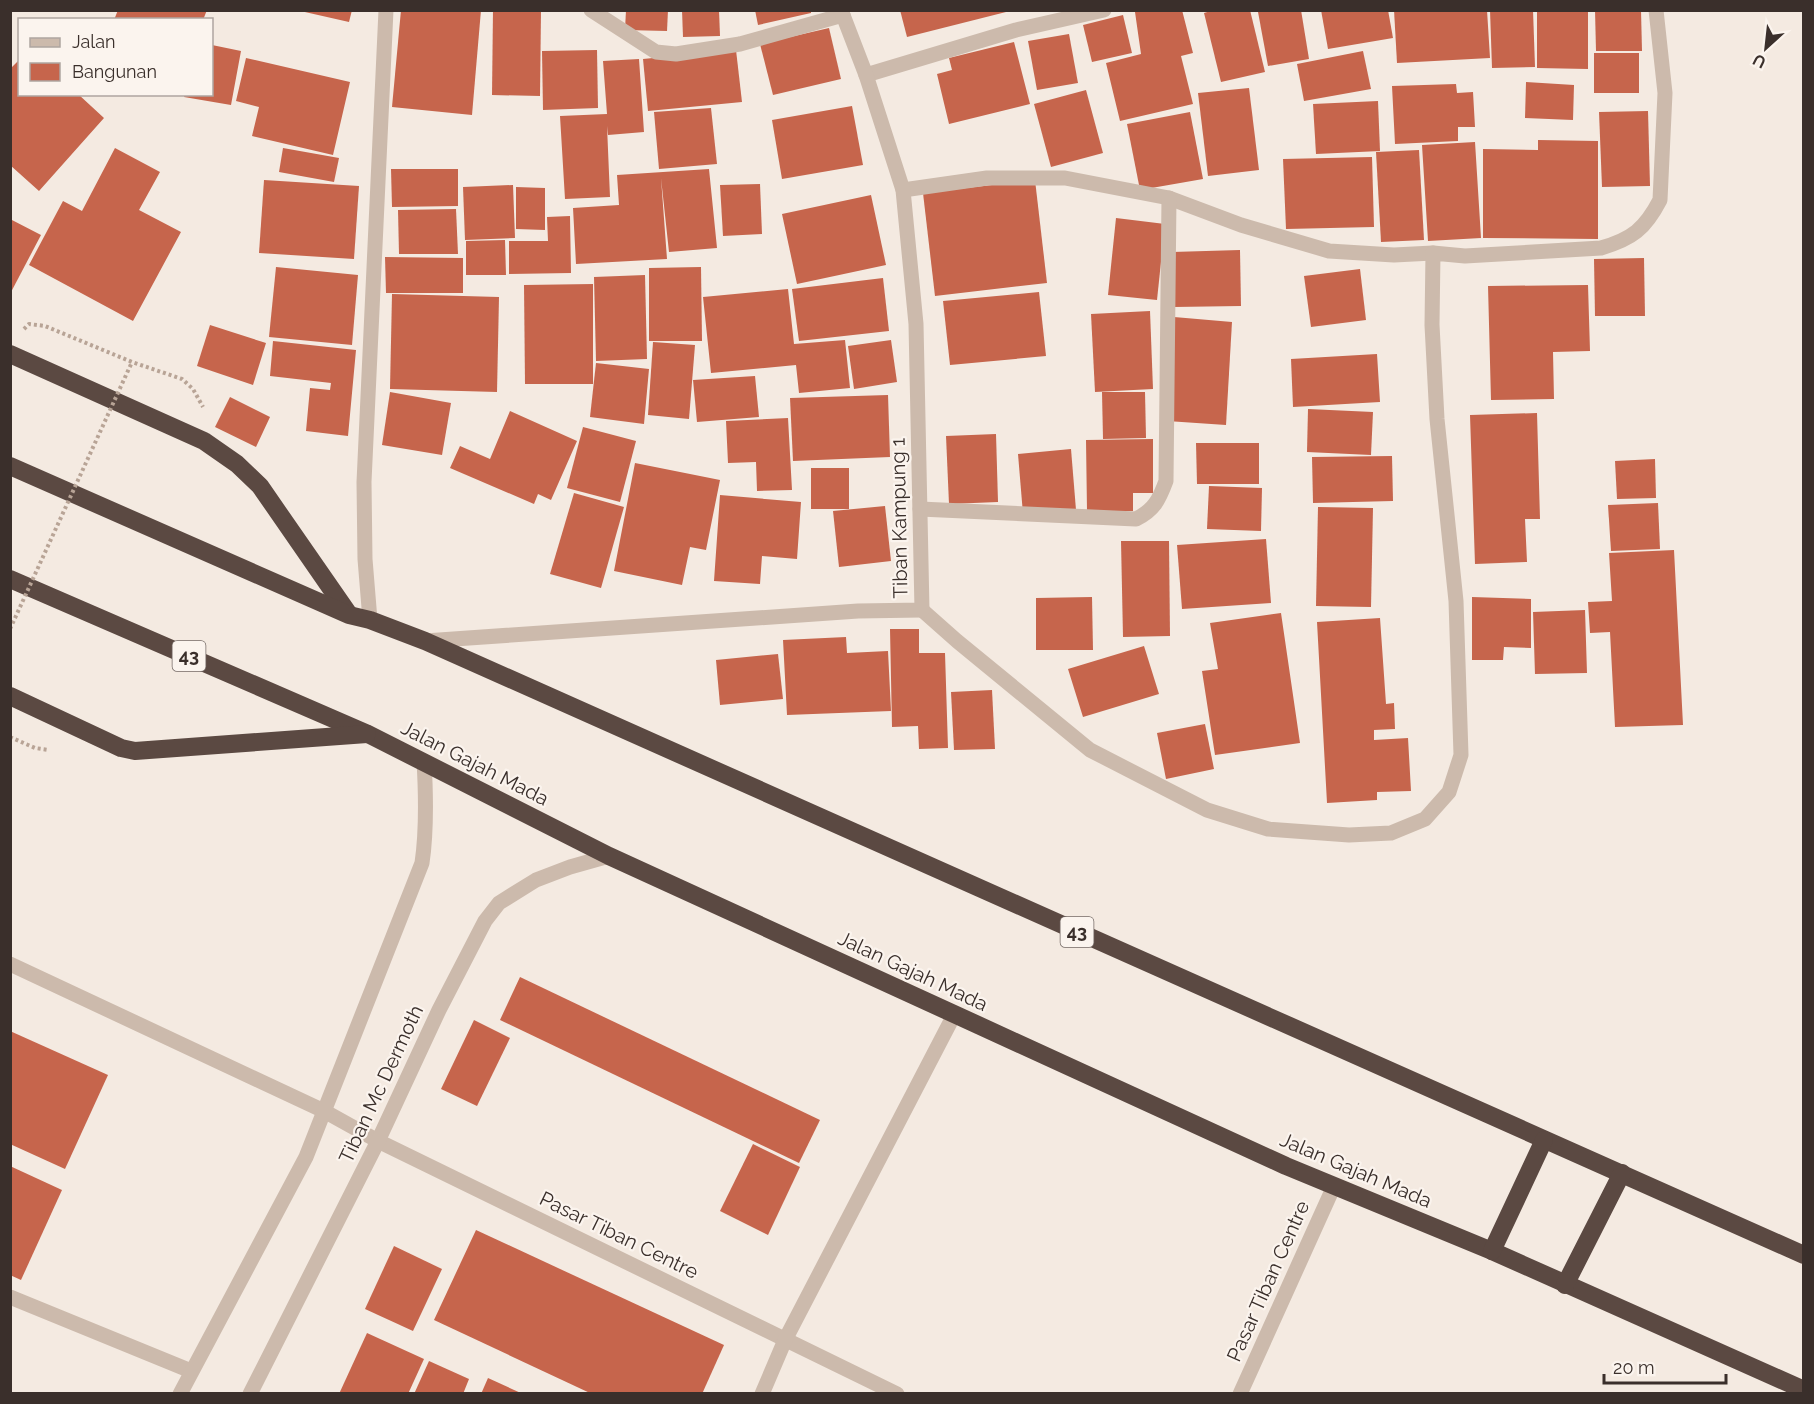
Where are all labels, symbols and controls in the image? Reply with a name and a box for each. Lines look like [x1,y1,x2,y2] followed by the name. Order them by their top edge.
[18,18,213,96] legend
[1736,18,1796,78] north arrow
[72,31,116,52] text: Jalan
[1750,50,1769,72] text: U
[72,61,157,82] text: Bangunan
[886,437,912,599] street label: Tiban Kampung 1
[172,641,206,671] road number: 43
[397,715,553,811] street label: Jalan Gajah Mada
[1060,917,1094,947] road number: 43
[834,926,992,1016] street label: Jalan Gajah Mada
[334,1001,428,1167] street label: Tiban Mc Dermoth
[1277,1127,1435,1213] street label: Jalan Gajah Mada
[536,1186,702,1284] street label: Pasar Tiban Centre
[1222,1197,1314,1365] street label: Pasar Tiban Centre
[1604,1347,1726,1385] scale bar
[1613,1357,1655,1378] text: 20 m

